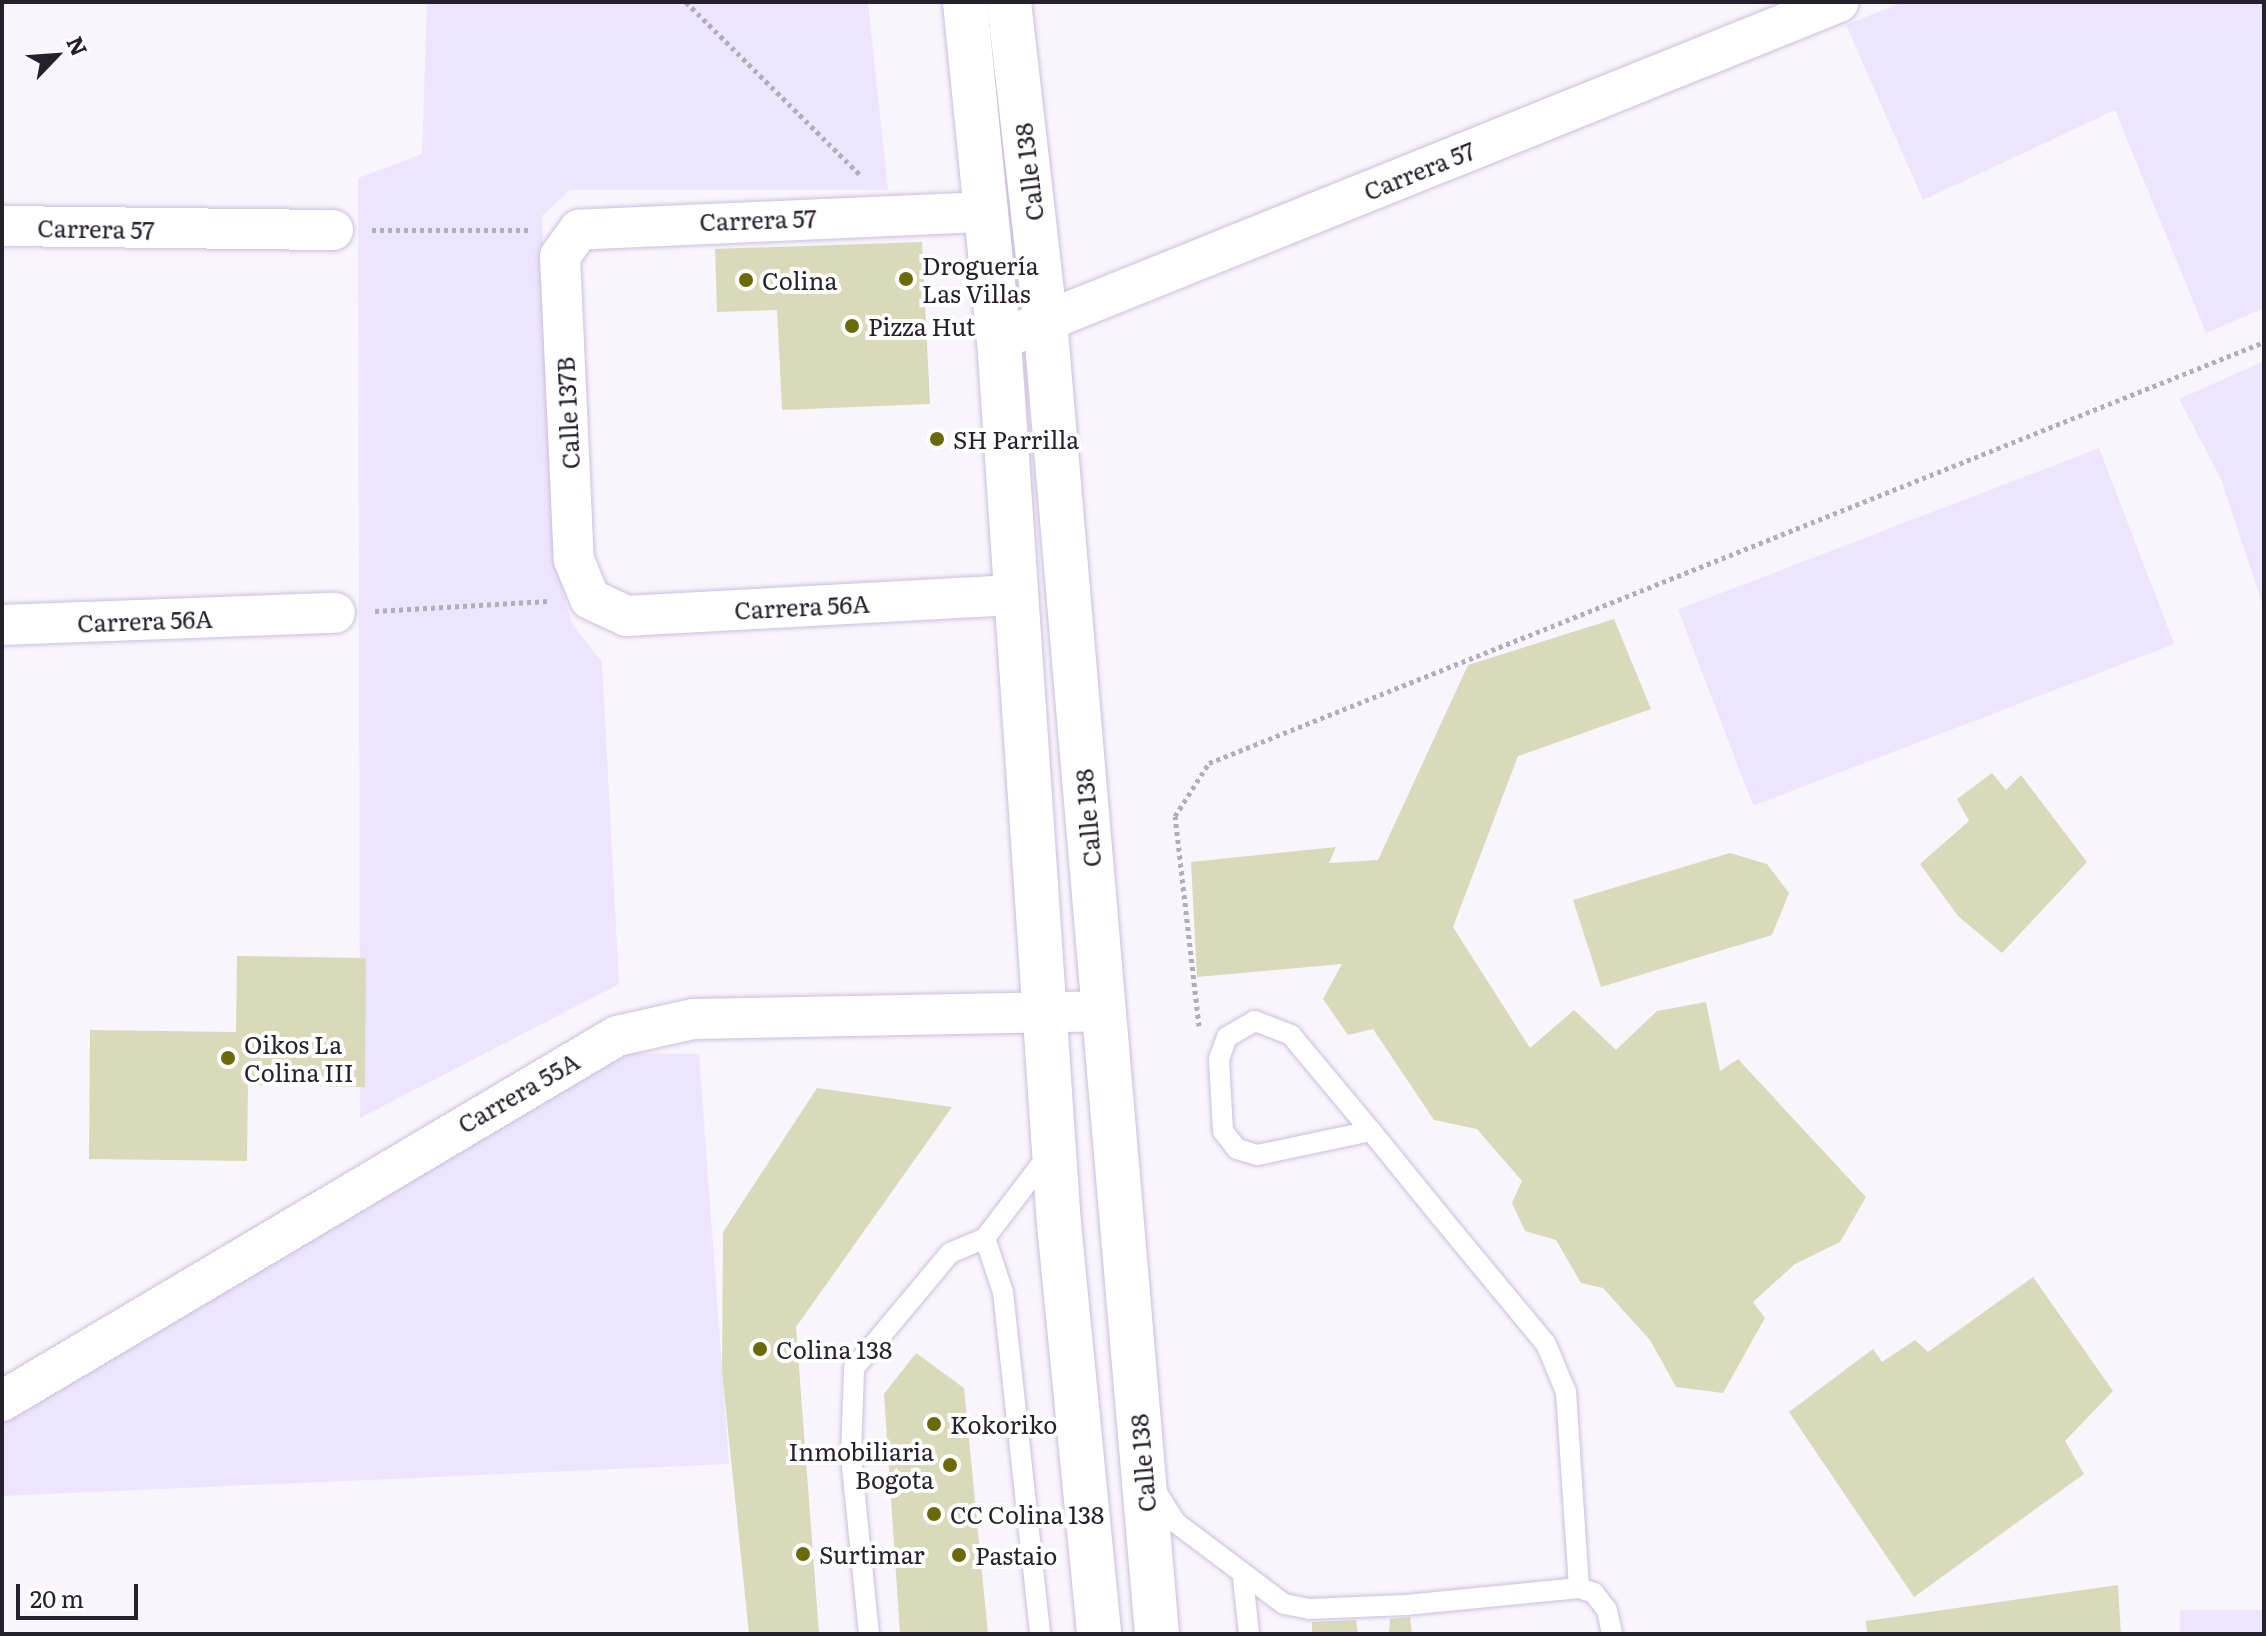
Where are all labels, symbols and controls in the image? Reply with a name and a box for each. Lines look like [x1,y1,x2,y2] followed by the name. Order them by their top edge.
[16,16,96,96] north arrow
[59,30,97,61] text: N
[1008,121,1048,223] street label: Calle 138
[1359,135,1479,205] street label: Carrera 57
[699,203,817,235] street label: Carrera 57
[37,213,155,243] street label: Carrera 57
[922,251,1039,307] place label: Droguería Las Villas
[762,266,837,294] place label: Colina
[897,270,915,288] marker: Droguería Las Villas
[737,271,755,289] marker: Colina
[868,312,975,340] place label: Pizza Hut
[843,317,861,335] marker: Pizza Hut
[550,356,584,470] street label: Calle 137B
[953,425,1079,453] place label: SH Parrilla
[928,430,946,448] marker: SH Parrilla
[733,588,871,624] street label: Carrera 56A
[77,603,213,637] street label: Carrera 56A
[1068,768,1106,868] street label: Calle 138
[244,1030,354,1086] place label: Oikos La Colina III
[452,1046,584,1138] street label: Carrera 55A
[219,1049,237,1067] marker: Oikos La Colina III
[776,1335,892,1363] place label: Colina 138
[751,1340,769,1358] marker: Colina 138
[950,1410,1057,1438] place label: Kokoriko
[1123,1413,1161,1513] street label: Calle 138
[925,1415,943,1433] marker: Kokoriko
[788,1437,934,1493] place label: Inmobiliaria Bogota
[941,1456,959,1474] marker: Inmobiliaria Bogota
[950,1500,1104,1528] place label: CC Colina 138
[925,1505,943,1523] marker: CC Colina 138
[819,1540,925,1568] place label: Surtimar
[975,1541,1057,1569] place label: Pastaio
[794,1545,812,1563] marker: Surtimar
[950,1546,968,1564] marker: Pastaio
[20,1568,142,1618] scale bar
[30,1580,84,1615] text: 20 m

